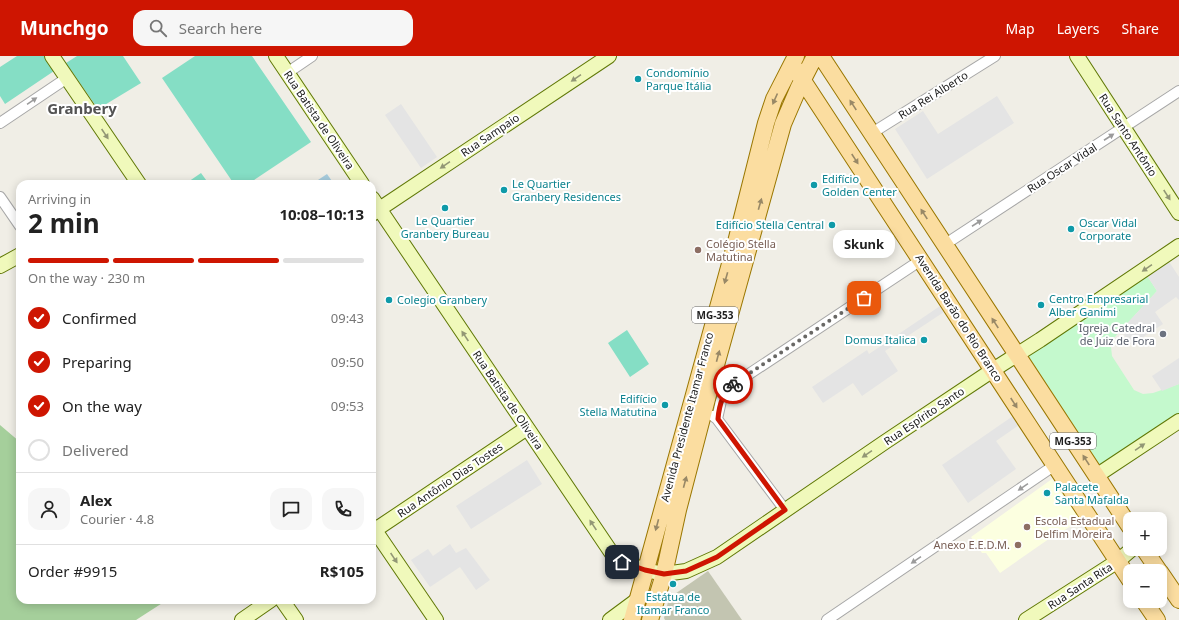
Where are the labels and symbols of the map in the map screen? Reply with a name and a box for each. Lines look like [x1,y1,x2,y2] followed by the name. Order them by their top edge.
[646,65,712,93] place label: Condomínio Parque Itália
[281,67,358,172] street label: Rua Batista de Oliveira
[895,67,971,122] street label: Rua Rei Alberto
[571,74,582,82] one-way arrow
[633,74,643,84] marker: Condomínio Parque Itália
[1096,90,1161,179] street label: Rua Santo Antônio
[772,93,778,104] one-way arrow
[27,97,38,105] one-way arrow
[47,98,117,118] district label: Granbery
[849,100,857,110] one-way arrow
[458,109,522,160] street label: Rua Sampaio
[101,128,108,139] one-way arrow
[1104,133,1114,141] one-way arrow
[1024,139,1100,196] street label: Rua Oscar Vidal
[851,153,859,164] one-way arrow
[440,161,450,169] one-way arrow
[822,171,897,199] place label: Edifício Golden Center
[512,176,621,204] place label: Le Quartier Granbery Residences
[809,180,819,190] marker: Edifício Golden Center
[499,185,509,195] marker: Le Quartier Granbery Residences
[1163,189,1171,200] one-way arrow
[757,197,763,209] one-way arrow
[440,203,450,213] marker: Le Quartier Granbery Bureau
[920,209,928,219] one-way arrow
[401,213,489,241] place label: Le Quartier Granbery Bureau
[1079,215,1137,243] place label: Oscar Vidal Corporate
[716,217,824,232] place label: Edifício Stella Central
[972,219,982,227] one-way arrow
[827,220,837,230] marker: Edifício Stella Central
[1066,224,1076,234] marker: Oscar Vidal Corporate
[833,230,895,258] callout: Skunk
[706,236,776,264] place label: Colégio Stella Matutina
[693,245,703,255] marker: Colégio Stella Matutina
[912,251,1007,385] street label: Avenida Barão do Rio Branco
[1142,264,1152,272] one-way arrow
[723,272,729,284] one-way arrow
[847,281,881,315] pin
[1049,291,1148,319] place label: Centro Empresarial Alber Ganimi
[397,292,488,307] place label: Colegio Granbery
[384,295,394,305] marker: Colegio Granbery
[1036,300,1046,310] marker: Centro Empresarial Alber Ganimi
[692,307,738,323] road number: MG-353
[991,318,999,328] one-way arrow
[1079,320,1155,348] place label: Igreja Catedral de Juiz de Fora
[1158,329,1168,339] marker: Igreja Catedral de Juiz de Fora
[657,330,716,503] street label: Avenida Presidente Itamar Franco
[462,331,469,342] one-way arrow
[845,332,916,347] place label: Domus Italica
[919,335,929,345] marker: Domus Italica
[470,347,547,452] street label: Rua Batista de Oliveira
[715,350,721,362] one-way arrow
[713,364,753,404] courier
[880,383,967,448] street label: Rua Espírito Santo
[579,391,657,419] place label: Edifício Stella Matutina
[1010,397,1018,408] one-way arrow
[660,400,670,410] marker: Edifício Stella Matutina
[1050,433,1096,449] road number: MG-353
[394,439,505,521] street label: Rua Antônio Dias Tostes
[1135,443,1146,451] one-way arrow
[862,450,872,458] one-way arrow
[1082,454,1089,466] one-way arrow
[683,475,689,488] one-way arrow
[1055,479,1129,507] place label: Palacete Santa Mafalda
[1018,483,1028,491] one-way arrow
[1042,488,1052,498] marker: Palacete Santa Mafalda
[1035,513,1114,541] place label: Escola Estadual Delfim Moreira
[654,519,660,531] one-way arrow
[589,520,597,530] one-way arrow
[1022,522,1032,532] marker: Escola Estadual Delfim Moreira
[933,537,1010,552] place label: Anexo E.E.D.M.
[1013,540,1023,550] marker: Anexo E.E.D.M.
[605,545,639,579] pin
[390,553,398,563] one-way arrow
[910,556,921,564] one-way arrow
[1044,559,1115,612] street label: Rua Santa Rita
[668,579,678,589] marker: Estátua de Itamar Franco
[637,589,710,617] place label: Estátua de Itamar Franco

